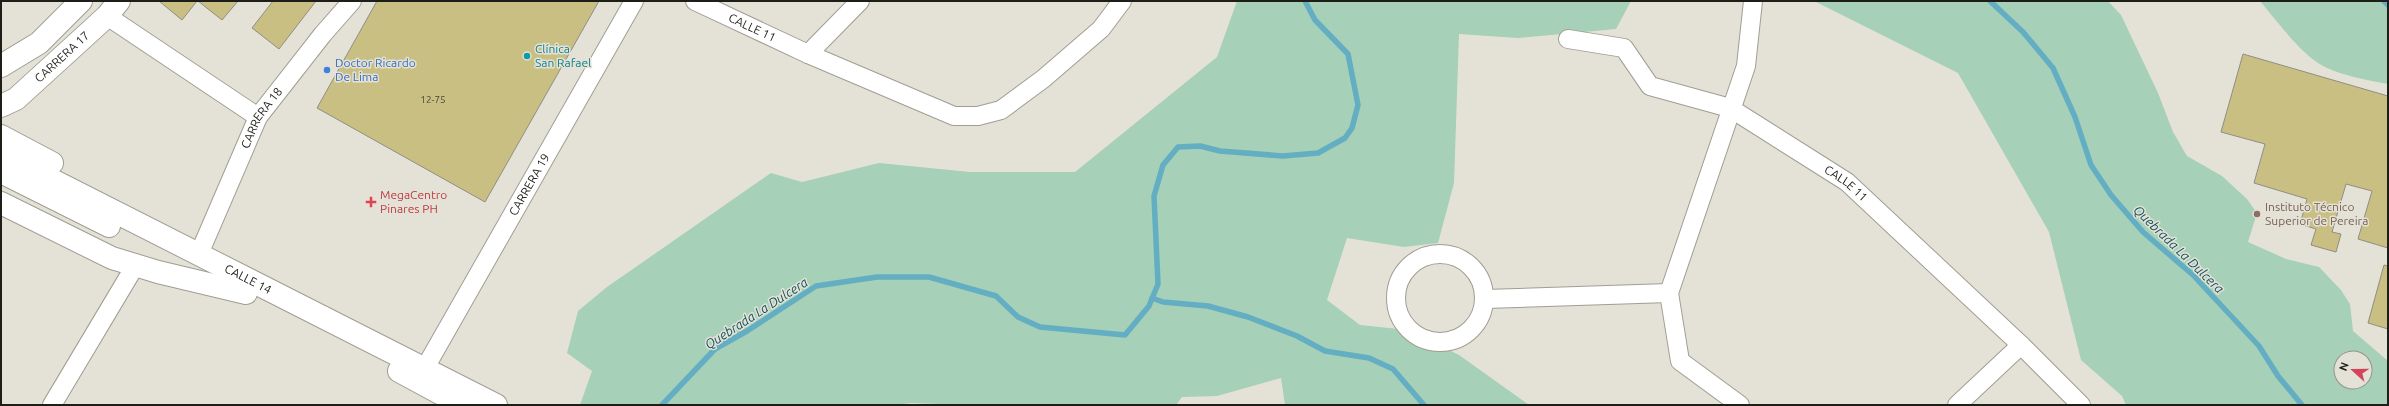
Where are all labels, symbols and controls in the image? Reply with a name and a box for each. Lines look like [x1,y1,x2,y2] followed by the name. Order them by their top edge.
[727,11,778,44] street label: CALLE 11
[32,28,92,85] street label: CARRERA 17
[535,42,591,69] place label: Clínica San Rafael
[522,51,532,61] marker: Clínica San Rafael
[335,56,416,83] place label: Doctor Ricardo De Lima
[322,65,332,75] marker: Doctor Ricardo De Lima
[238,85,285,150] street label: CARRERA 18
[420,94,446,105] house number: 12-75
[506,151,552,218] street label: CARRERA 19
[1822,162,1870,204] street label: CALLE 11
[380,188,447,215] place label: MegaCentro Pinares PH
[365,196,377,208] marker: MegaCentro Pinares PH
[2265,200,2368,227] place label: Instituto Técnico Superior de Pereira
[2130,202,2227,296] water label: Quebrada La Dulcera
[2252,209,2262,219] marker: Instituto Técnico Superior de Pereira
[223,262,274,296] street label: CALLE 14
[702,275,811,352] water label: Quebrada La Dulcera
[2333,350,2373,390] north arrow
[2337,360,2351,372] text: N

